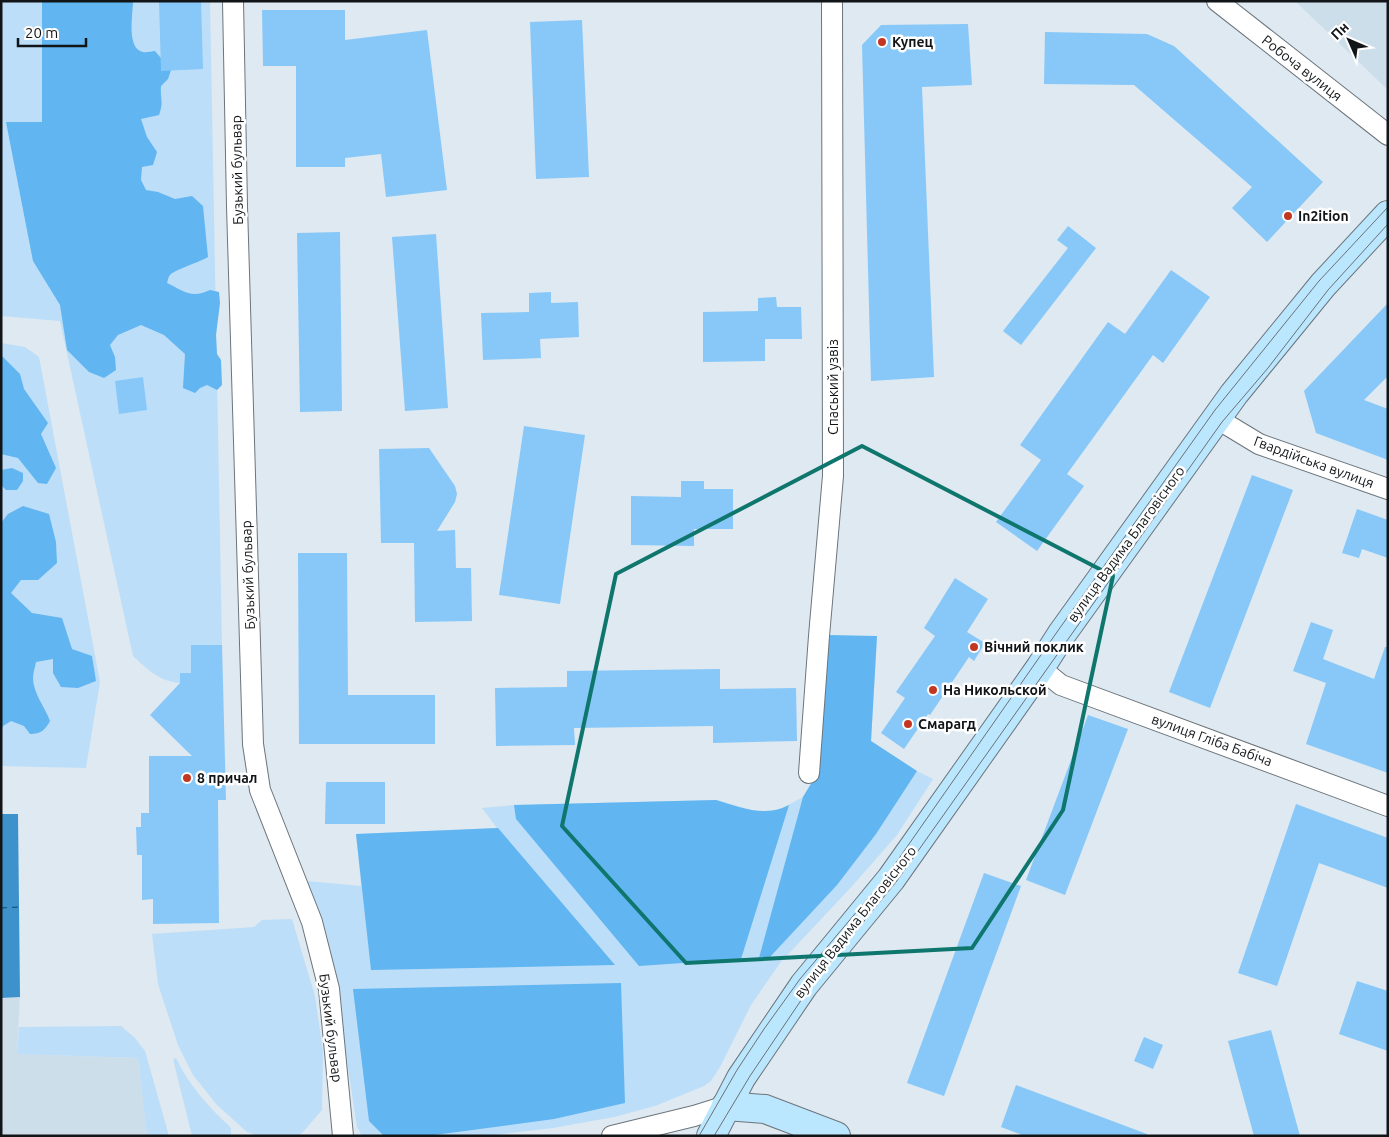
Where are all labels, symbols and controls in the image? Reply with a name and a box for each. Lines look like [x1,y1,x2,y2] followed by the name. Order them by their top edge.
[18,15,85,47] scale bar
[1324,15,1374,65] north arrow
[1328,19,1352,43] text: Пн
[25,24,58,41] text: 20 m
[1259,32,1345,104] street label: Робоча вулиця
[892,34,934,50] place label: Купец
[876,36,888,48] marker: Купец
[228,115,246,225] street label: Бузький бульвар
[1298,208,1349,224] place label: In2ition
[1282,210,1294,222] marker: In2ition
[825,339,841,435] street label: Спаський узвіз
[1252,433,1376,491] street label: Гвардійська вулиця
[1064,463,1188,625] street label: вулиця Вадима Благовісного
[238,520,258,630] street label: Бузький бульвар
[984,639,1084,655] place label: Вічний поклик
[968,641,980,653] marker: Вічний поклик
[943,682,1046,698] place label: На Никольской
[927,684,939,696] marker: На Никольской
[1149,711,1275,769] street label: вулиця Гліба Бабіча
[918,716,976,732] place label: Смарагд
[902,718,914,730] marker: Смарагд
[197,770,257,786] place label: 8 причал
[181,772,193,784] marker: 8 причал
[791,843,919,1001] street label: вулиця Вадима Благовісного
[316,973,346,1083] street label: Бузький бульвар

